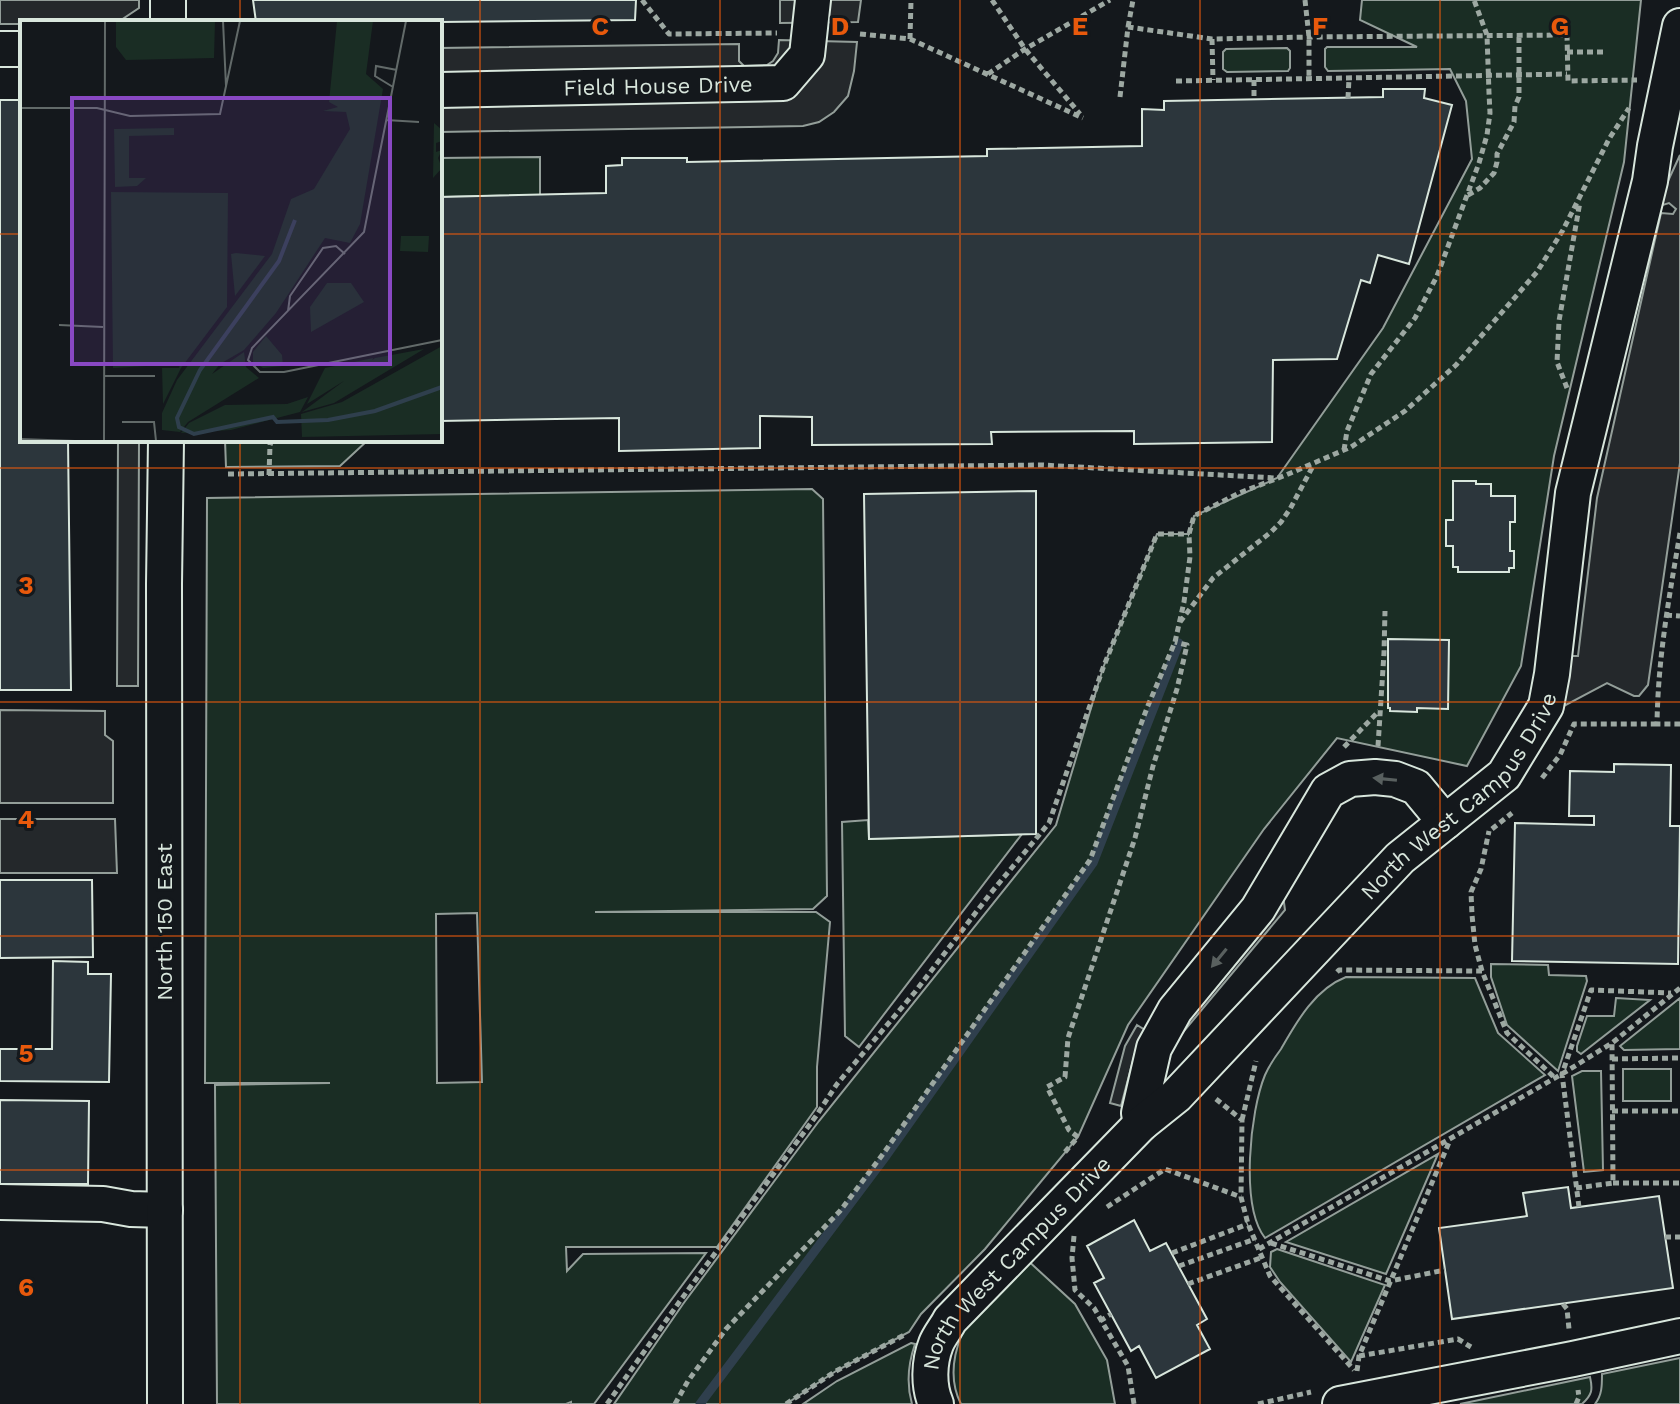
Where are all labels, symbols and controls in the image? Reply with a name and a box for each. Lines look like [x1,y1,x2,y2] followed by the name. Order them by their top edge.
[591,11,609,41] text: C
[831,11,849,41] text: D
[1072,11,1088,41] text: E
[1312,11,1328,41] text: F
[1551,11,1569,41] text: G
[20,20,442,442] inset map
[563,71,753,100] street label: Field House Drive
[18,570,34,600] text: 3
[1355,691,1561,904] street label: North West Campus Drive
[1372,772,1397,785] one-way arrow
[18,804,35,834] text: 4
[152,843,177,1001] street label: North 150 East
[1211,948,1227,968] one-way arrow
[18,1038,34,1068] text: 5
[918,1151,1115,1372] street label: North West Campus Drive
[18,1272,34,1302] text: 6

